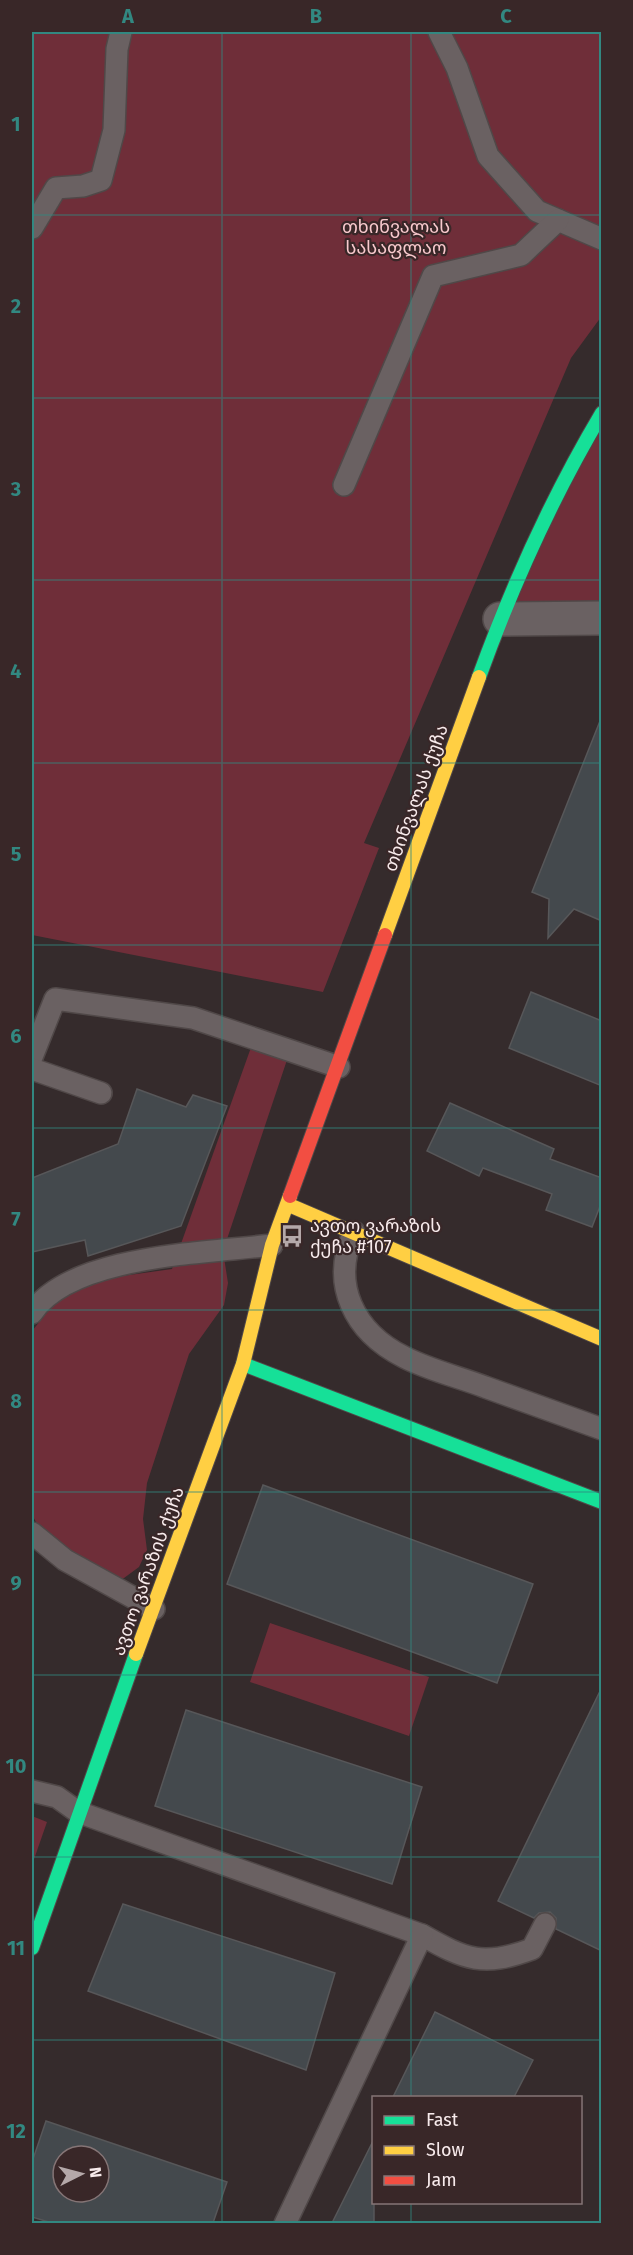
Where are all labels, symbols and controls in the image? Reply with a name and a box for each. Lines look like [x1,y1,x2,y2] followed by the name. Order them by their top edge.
[121,4,135,28] text: A
[310,4,322,28] text: B
[500,4,512,28] text: C
[11,112,21,136] text: 1
[342,216,450,259] park label: თხინვალას სასაფლაო
[11,294,21,318] text: 2
[10,477,21,501] text: 3
[10,659,22,683] text: 4
[379,721,453,875] street label: თხინვალას ქუჩა
[11,842,22,866] text: 5
[10,1024,22,1048] text: 6
[11,1207,21,1231] text: 7
[310,1215,441,1258] place label: ავთო ვარაზის ქუჩა #107
[279,1223,305,1249] bus stop icon: ავთო ვარაზის ქუჩა #107
[10,1389,22,1413] text: 8
[107,1484,189,1658] street label: ავთო ვარაზის ქუჩა
[10,1571,22,1595] text: 9
[6,1754,26,1778] text: 10
[7,1936,25,1960] text: 11
[372,2096,582,2204] legend
[426,2109,459,2131] text: Fast
[6,2119,26,2143] text: 12
[426,2139,465,2161] text: Slow
[51,2144,111,2204] north arrow
[85,2166,105,2179] text: N
[426,2169,457,2191] text: Jam

